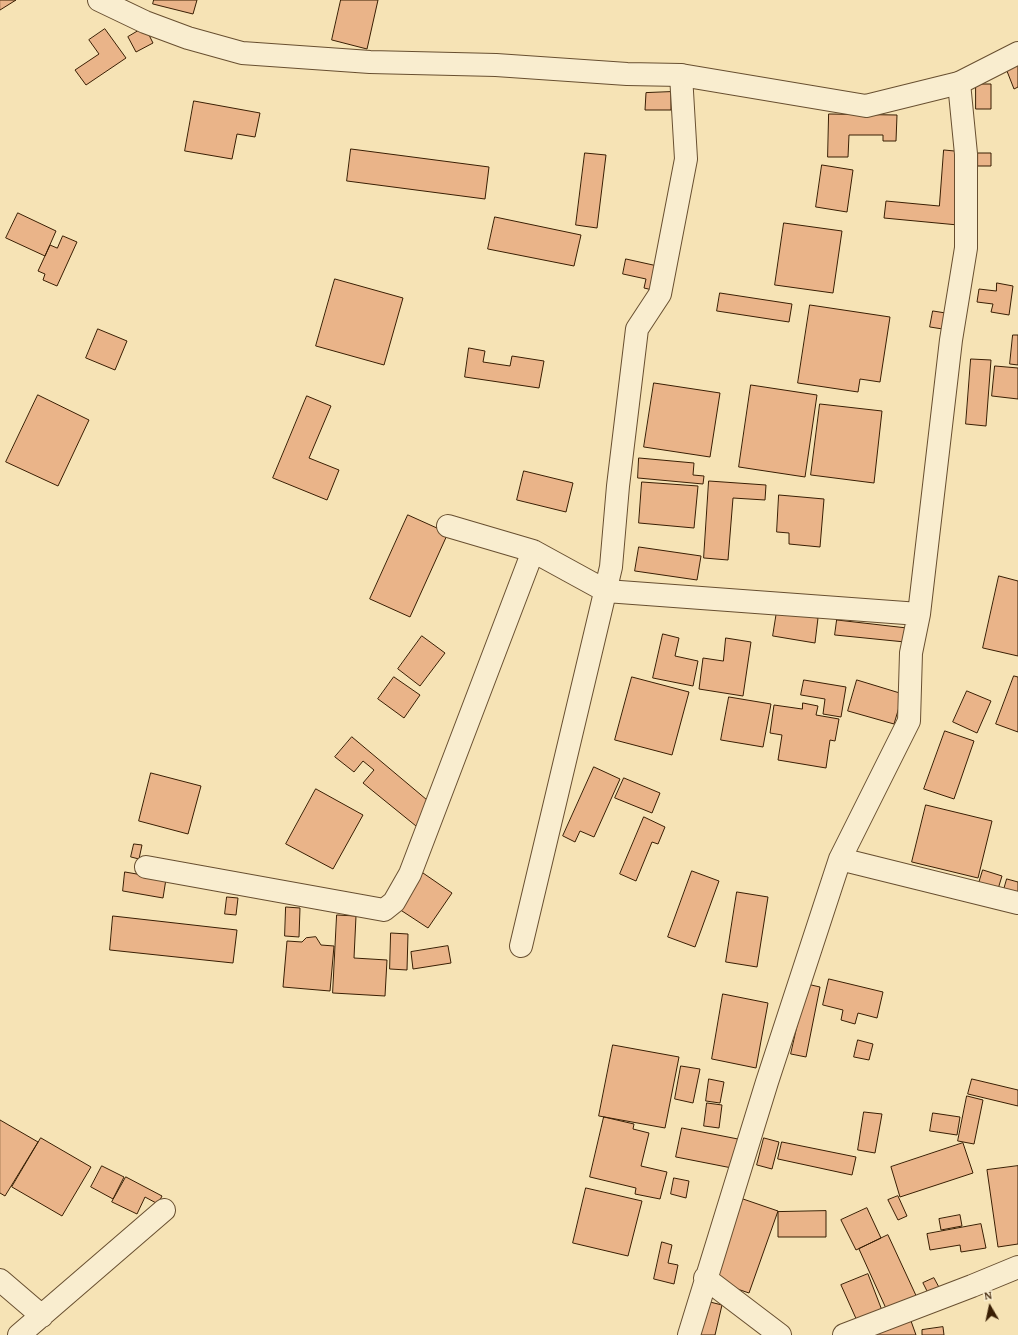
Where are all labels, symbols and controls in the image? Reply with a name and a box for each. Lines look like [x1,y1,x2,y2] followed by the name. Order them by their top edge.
[970,1287,1010,1327] north arrow
[983,1287,993,1304] text: N

